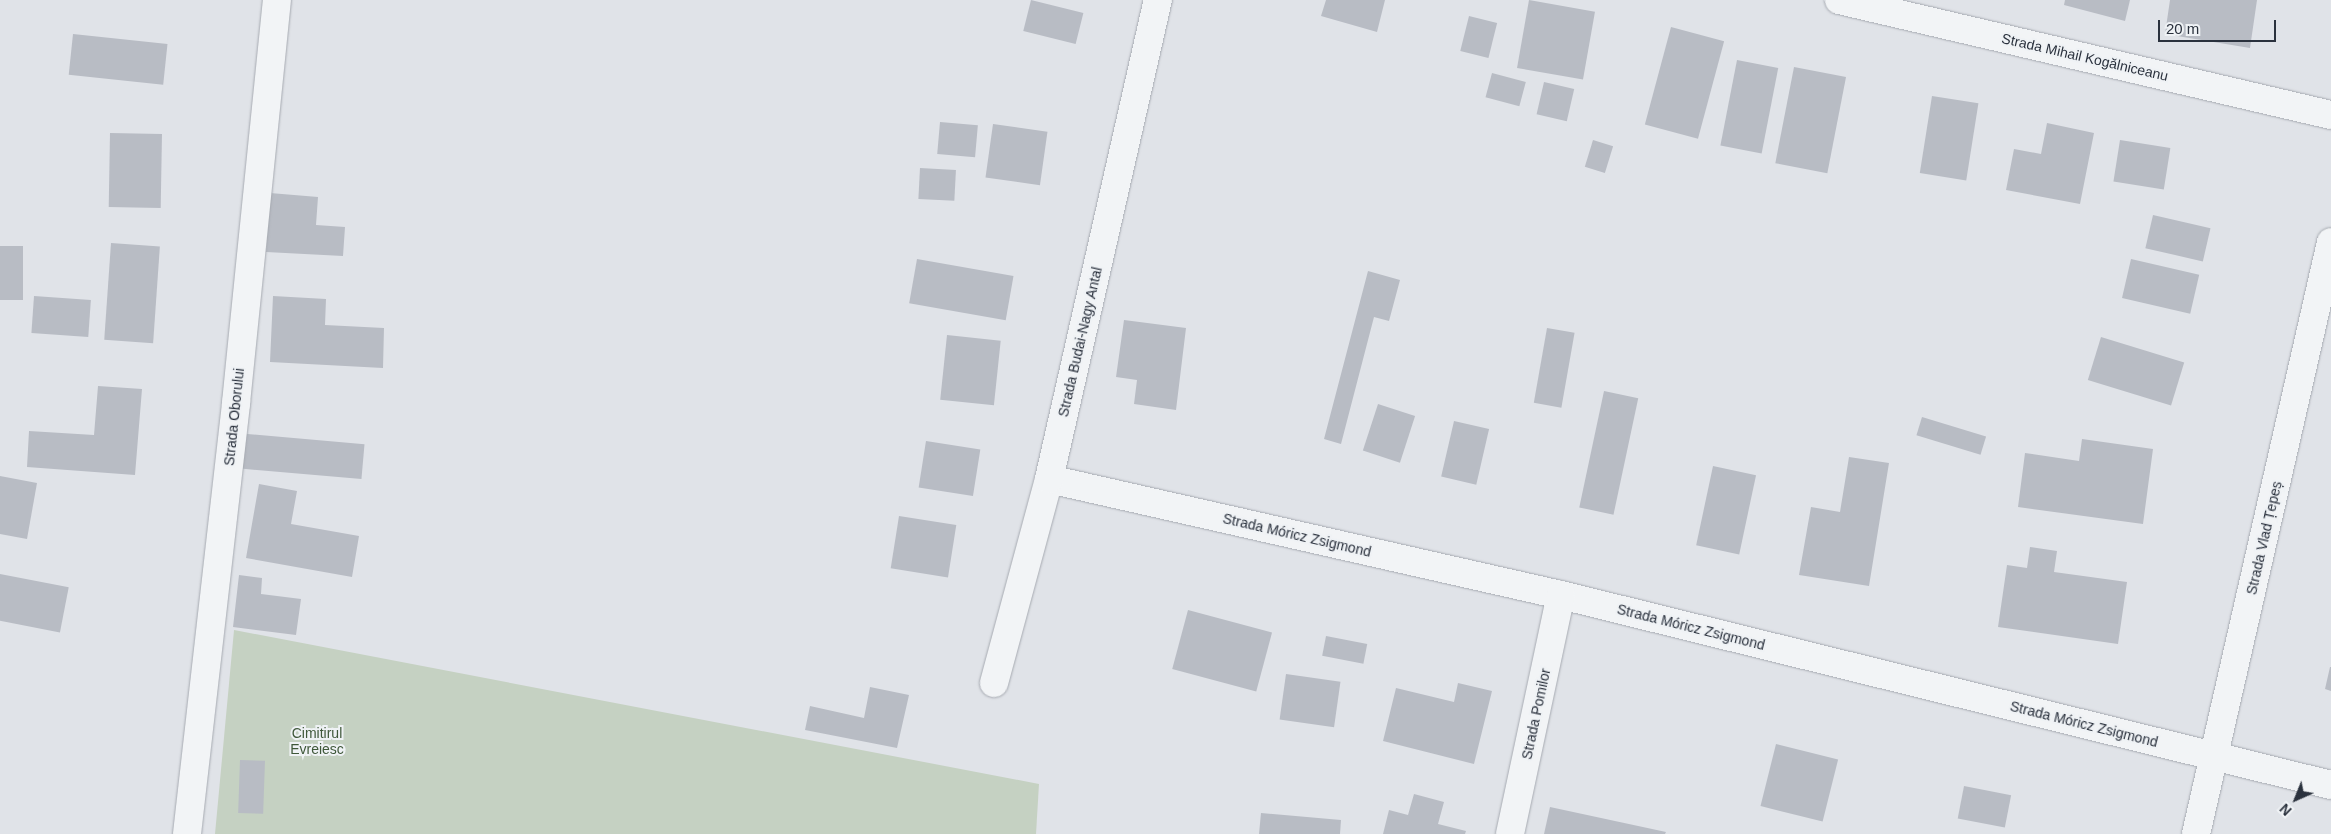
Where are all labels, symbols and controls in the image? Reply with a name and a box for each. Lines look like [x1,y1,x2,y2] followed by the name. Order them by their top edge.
[2161,10,2278,42] scale bar
[2166,20,2199,37] text: 20 m
[2000,30,2170,84] street label: Strada Mihail Kogălniceanu
[1054,265,1106,419] street label: Strada Budai-Nagy Antal
[221,367,247,467] street label: Strada Oborului
[2243,480,2285,596] street label: Strada Vlad Țepeș
[1221,510,1373,560] street label: Strada Móricz Zsigmond
[1615,600,1767,654] street label: Strada Móricz Zsigmond
[1518,667,1554,761] street label: Strada Pomilor
[2008,697,2160,751] street label: Strada Móricz Zsigmond
[290,725,344,758] park label: Cimitirul Evreiesc
[2271,774,2321,824] north arrow
[2276,801,2295,819] text: N

